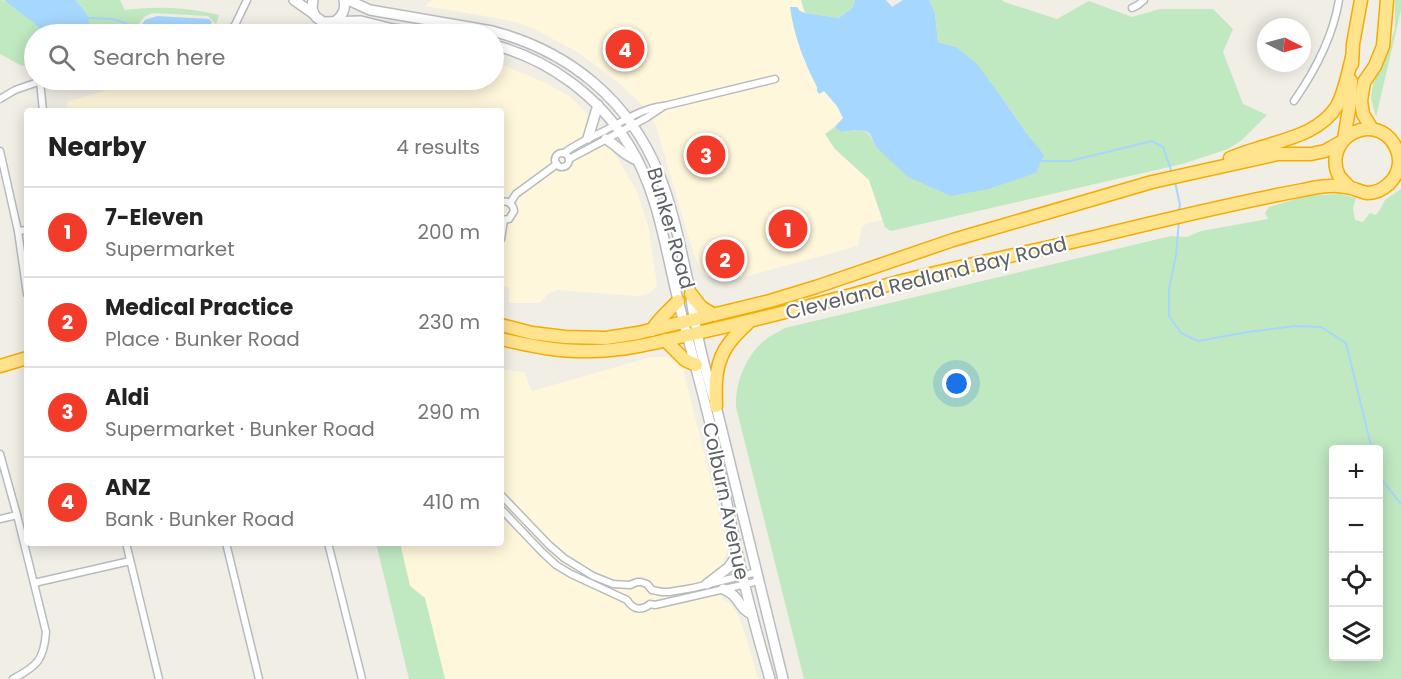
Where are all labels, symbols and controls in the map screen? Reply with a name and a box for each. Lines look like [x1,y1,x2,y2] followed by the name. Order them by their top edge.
[1257,18,1311,72] north arrow
[24,24,504,90] search box
[606,26,644,72] pin: 4
[45,41,78,74] icon: search
[93,42,226,73] text: Search here
[48,129,146,165] text: Nearby
[686,132,726,178] pin: 3
[396,133,480,161] text: 4 results
[640,164,702,292] street label: Bunker Road
[105,202,204,233] text: 7-Eleven
[768,206,808,252] pin: 1
[64,218,71,246] text: 1
[417,218,480,246] text: 200 m
[782,229,1070,327] street label: Cleveland Redland Bay Road
[105,235,234,263] text: Supermarket
[706,236,744,282] pin: 2
[105,292,293,323] text: Medical Practice
[62,308,73,336] text: 2
[418,308,480,336] text: 230 m
[105,325,300,353] text: Place · Bunker Road
[942,369,971,398] your location
[105,382,149,413] text: Aldi
[61,398,74,426] text: 3
[417,398,480,426] text: 290 m
[105,415,375,443] text: Supermarket · Bunker Road
[696,420,756,582] street label: Colburn Avenue
[1329,445,1383,661] map controls
[1329,445,1383,499] button: +
[105,472,151,503] text: ANZ
[61,488,74,516] text: 4
[423,488,480,516] text: 410 m
[1329,499,1383,553] button: −
[105,505,294,533] text: Bank · Bunker Road
[1329,553,1383,607] button: locate
[1329,607,1383,661] button: layers

